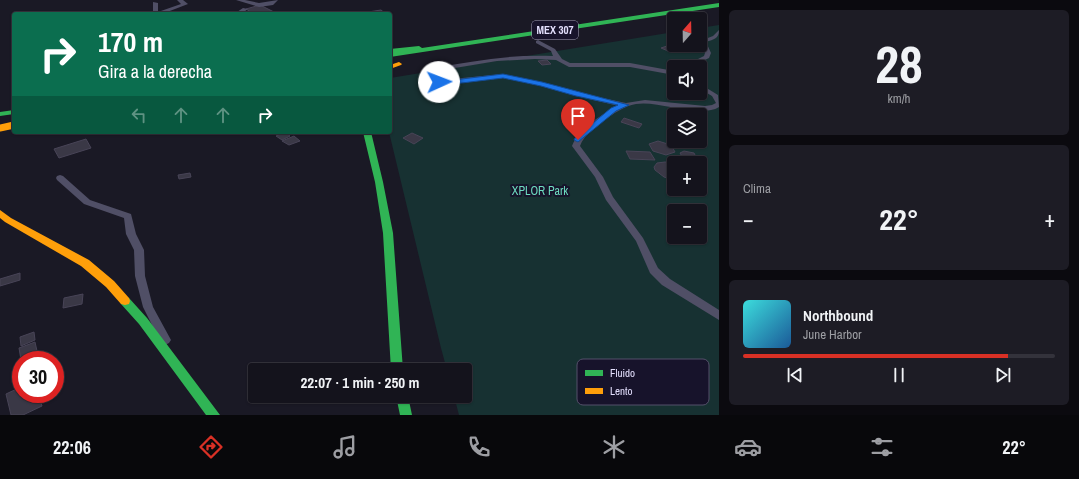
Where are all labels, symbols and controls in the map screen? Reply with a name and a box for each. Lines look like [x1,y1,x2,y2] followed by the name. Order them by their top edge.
[667,12,707,52] north arrow
[667,12,707,244] map controls
[532,21,578,39] road number: MEX 307
[98,23,163,61] text: 170 m
[32,28,84,80] icon: right
[875,29,923,99] text: 28
[98,59,212,84] text: Gira a la derecha
[667,60,707,100] button: sound
[418,61,460,103] position arrow
[887,90,911,107] text: km/h
[561,99,595,140] pin
[128,104,150,126] icon: left
[170,104,192,126] icon: ahead
[212,104,234,126] icon: ahead
[254,104,276,126] icon: right
[567,105,589,127] icon: arrive
[667,108,707,148] button: layers
[667,156,707,196] button: +
[743,180,771,197] text: Clima
[512,183,568,199] park label: XPLOR Park
[879,199,919,239] text: 22°
[667,204,707,244] button: −
[743,204,754,234] text: −
[1044,204,1055,234] text: +
[803,305,873,326] text: Northbound
[803,326,862,343] text: June Harbor
[12,351,64,403] speed limit sign: 30
[577,359,709,405] legend
[784,364,806,386] icon: previous
[888,364,910,386] icon: pause
[992,364,1014,386] icon: next
[610,366,635,380] text: Fluido
[301,372,419,393] text: 22:07 · 1 min · 250 m
[610,384,633,398] text: Lento
[197,433,225,461] icon: directions
[331,433,359,461] icon: music
[465,433,493,461] icon: phone
[600,433,628,461] icon: climate
[734,433,762,461] icon: car
[868,433,896,461] icon: filters
[53,435,91,460] text: 22:06
[1002,435,1026,460] text: 22°

